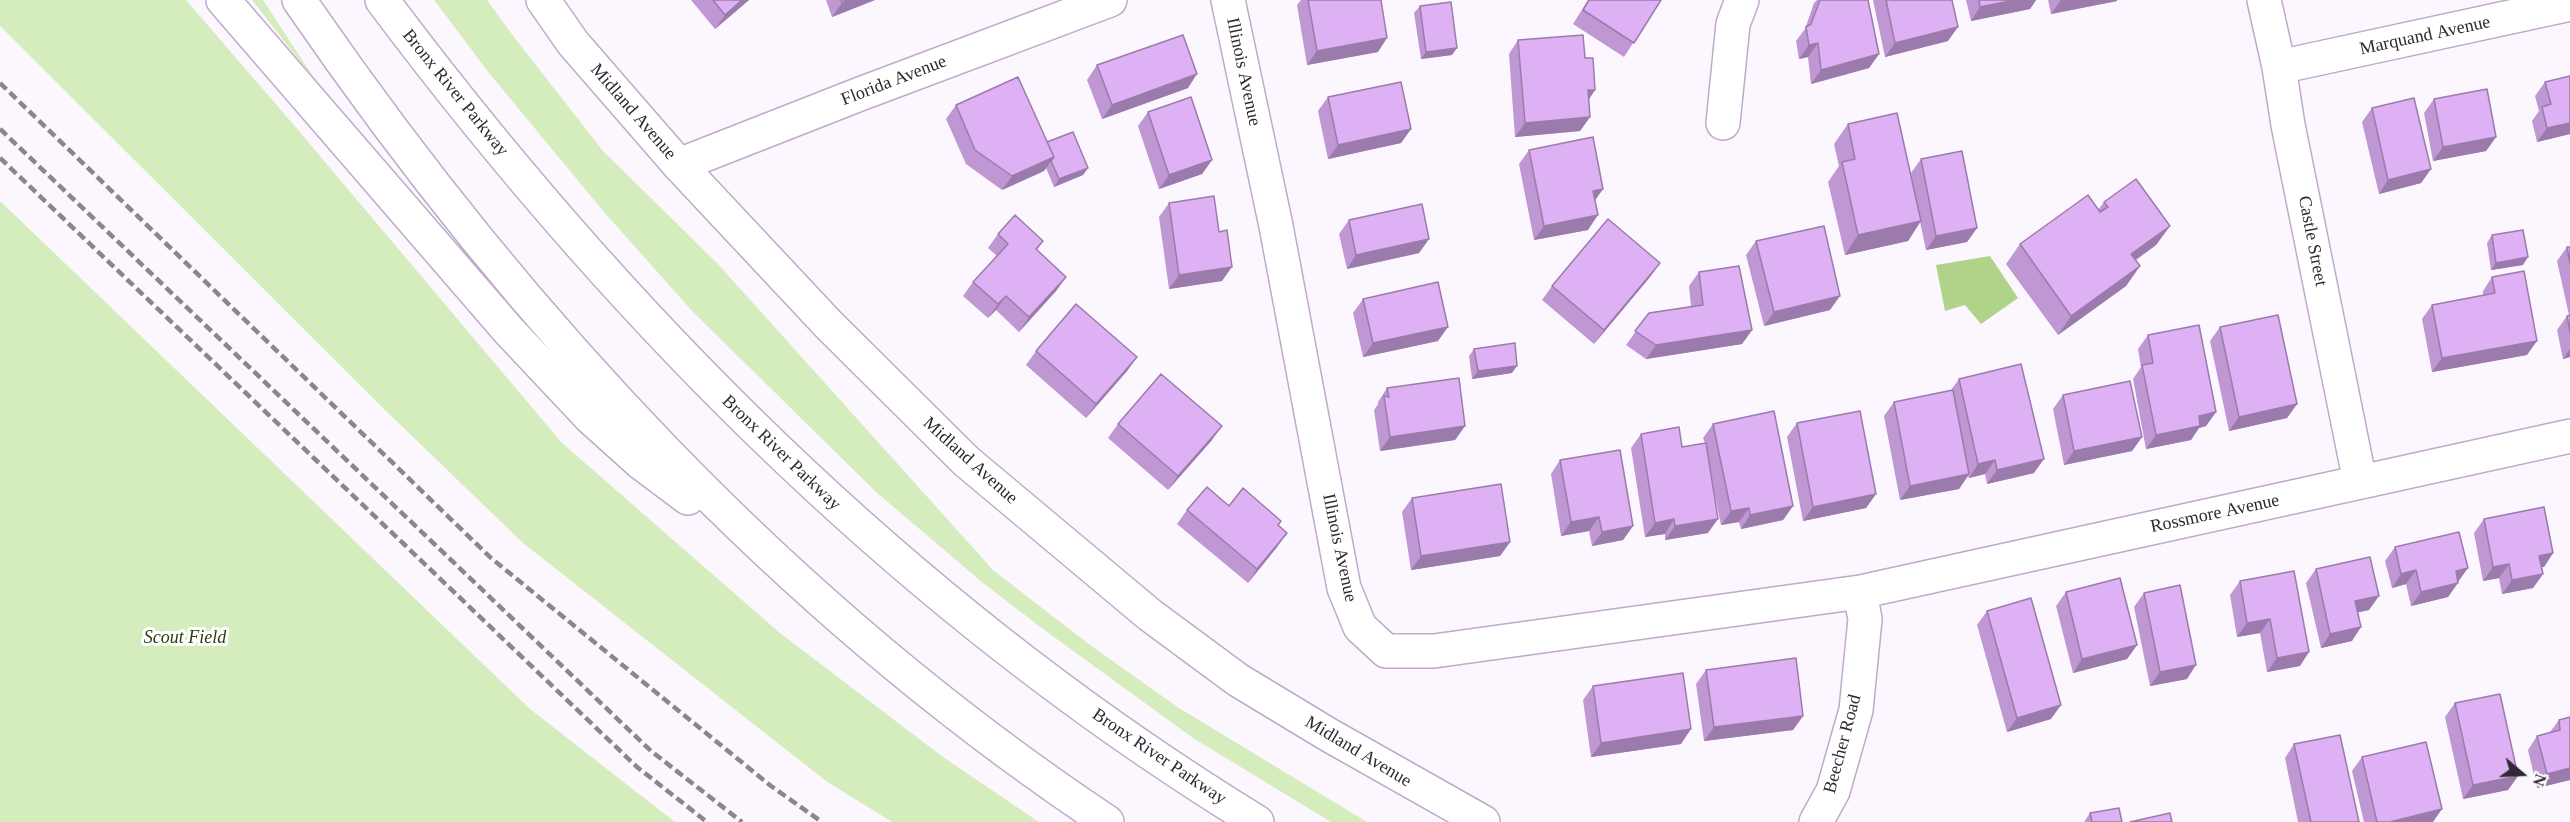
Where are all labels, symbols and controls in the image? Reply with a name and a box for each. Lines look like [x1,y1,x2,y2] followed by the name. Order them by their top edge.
[2358,12,2492,60] street label: Marquand Avenue
[1221,16,1265,128] street label: Illinois Avenue
[397,25,513,161] street label: Bronx River Parkway
[838,51,950,111] street label: Florida Avenue
[585,60,681,164] street label: Midland Avenue
[2293,194,2331,288] street label: Castle Street
[717,391,845,515] street label: Bronx River Parkway
[918,413,1022,509] street label: Midland Avenue
[2149,490,2281,538] street label: Rossmore Avenue
[1317,492,1361,604] street label: Illinois Avenue
[144,627,226,649] park label: Scout Field
[1819,692,1867,796] street label: Beecher Road
[1088,704,1230,810] street label: Bronx River Parkway
[1301,712,1415,792] street label: Midland Avenue
[2492,744,2552,804] north arrow
[2530,772,2549,788] text: N

